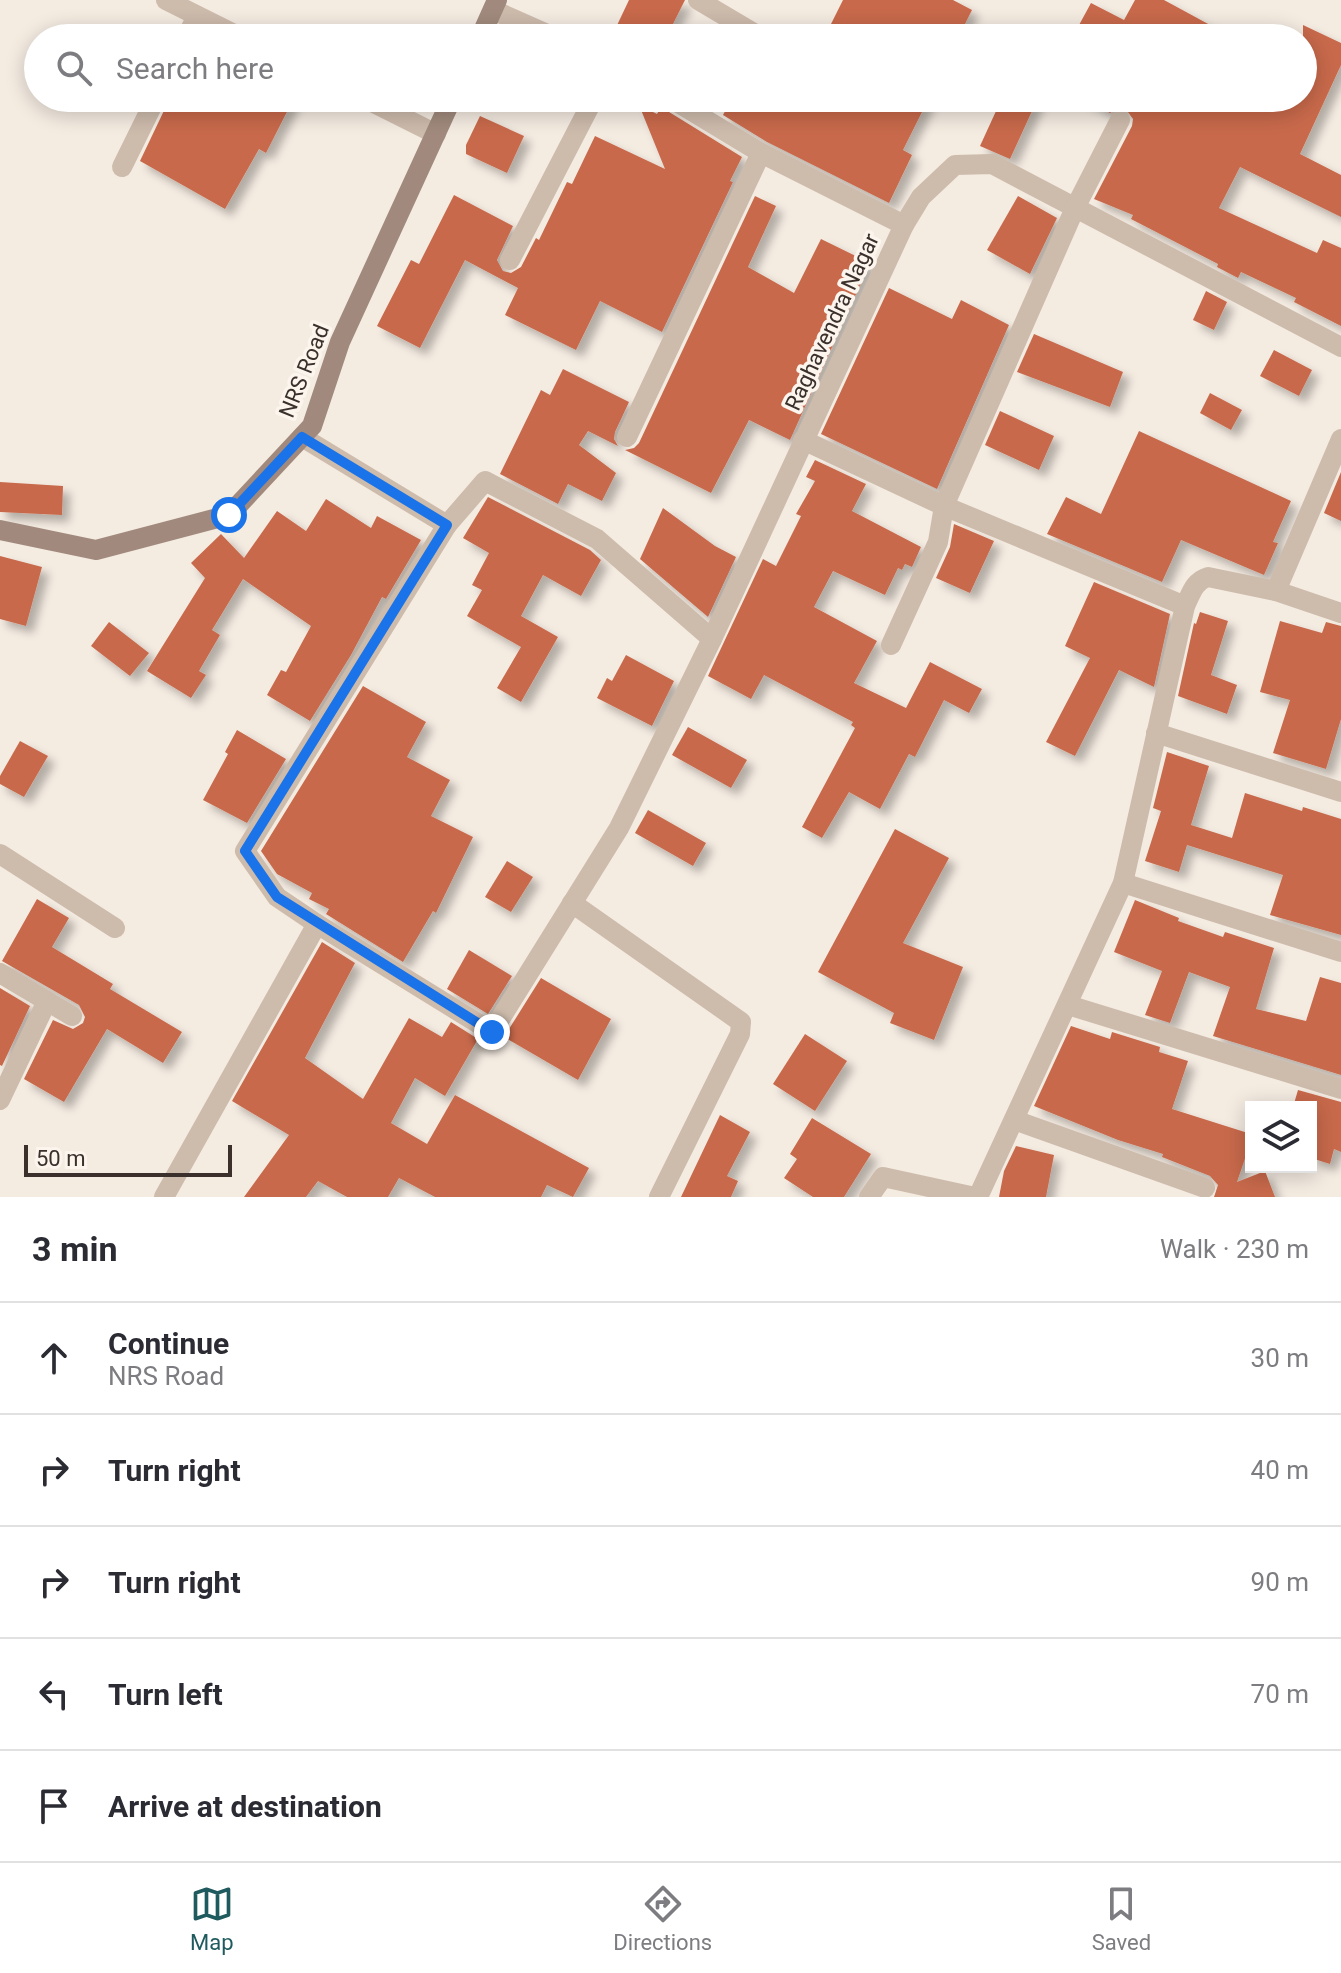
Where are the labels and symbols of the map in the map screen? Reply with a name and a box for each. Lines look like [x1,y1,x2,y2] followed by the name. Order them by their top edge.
[780,229,884,414] street label: Raghavendra Nagar
[274,321,334,421] street label: NRS Road
[211,497,247,533] route start
[474,1014,510,1050] route end
[24,1141,232,1177] scale bar

